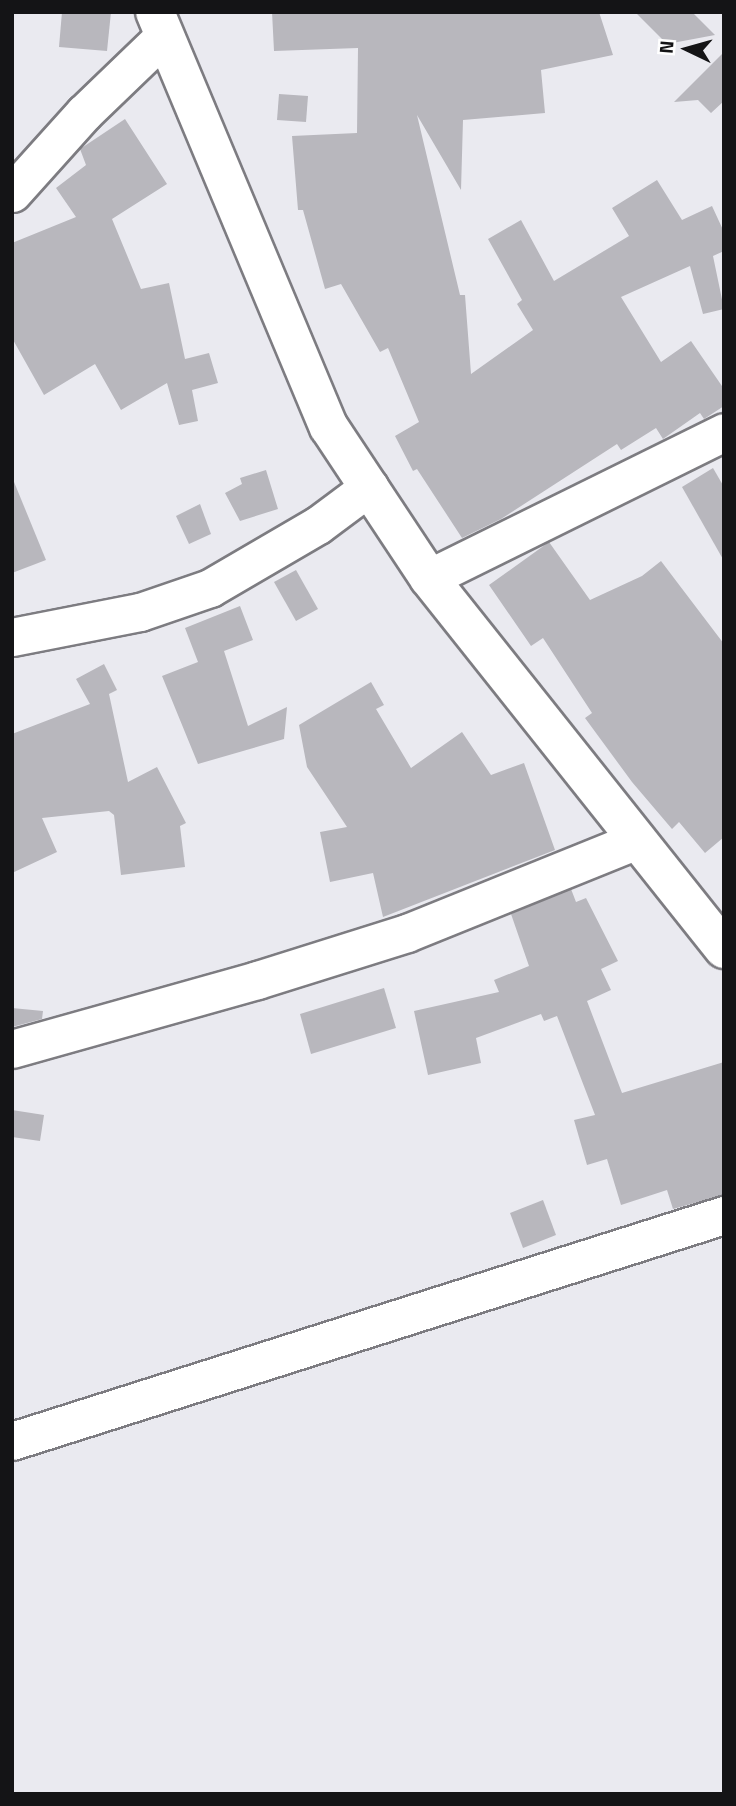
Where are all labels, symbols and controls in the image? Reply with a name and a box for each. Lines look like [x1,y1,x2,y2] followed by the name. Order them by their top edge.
[652,14,722,84] north arrow
[651,39,681,55] text: N

